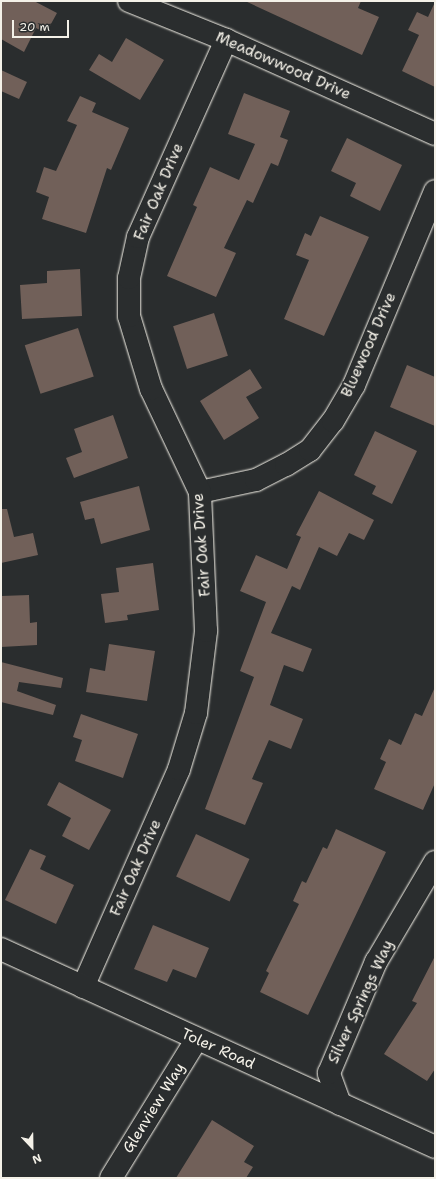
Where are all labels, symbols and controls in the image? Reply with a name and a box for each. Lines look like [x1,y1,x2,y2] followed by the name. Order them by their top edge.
[14,12,71,38] scale bar
[19,19,50,35] text: 20 m
[213,28,353,104] street label: Meadowwood Drive
[130,141,188,243] street label: Fair Oak Drive
[338,290,400,400] street label: Bluewood Drive
[189,493,215,597] street label: Fair Oak Drive
[107,817,165,919] street label: Fair Oak Drive
[325,937,397,1067] street label: Silver Springs Way
[178,1025,258,1073] street label: Toler Road
[119,1060,189,1156] street label: Glenview Way
[12,1127,52,1167] north arrow
[30,1150,44,1167] text: N

